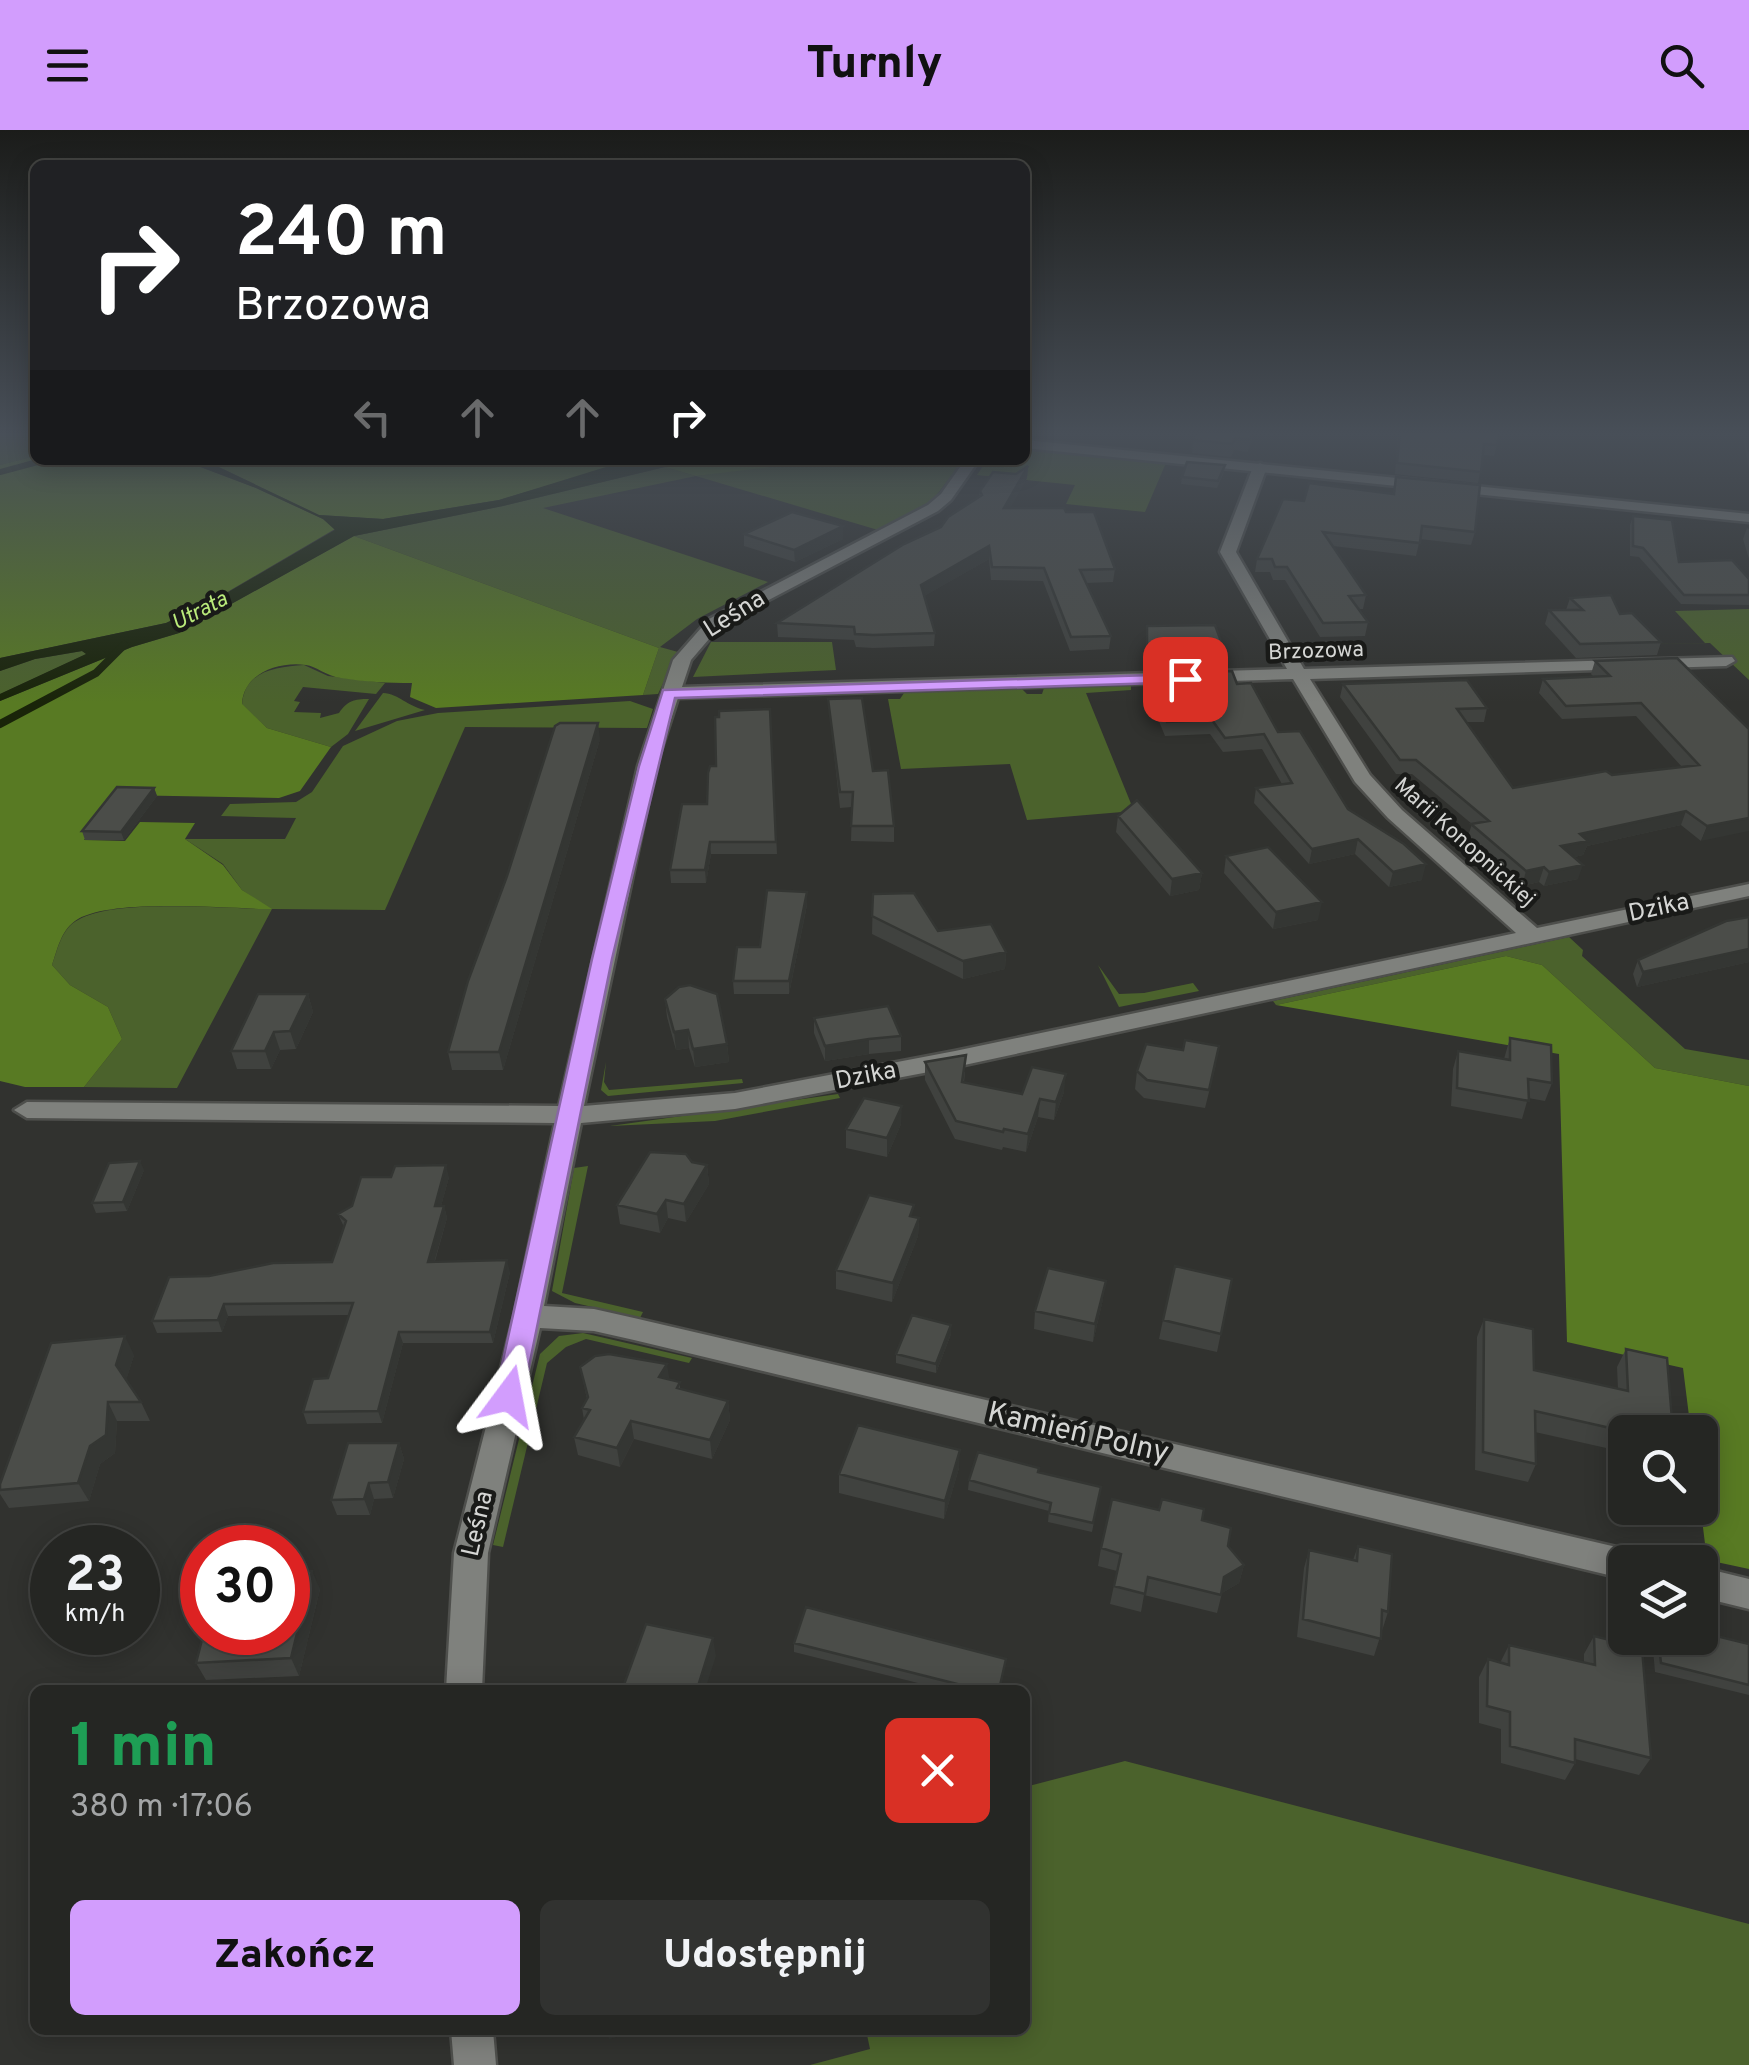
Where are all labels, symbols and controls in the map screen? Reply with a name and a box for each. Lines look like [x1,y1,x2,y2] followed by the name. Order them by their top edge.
[806,37,943,94] text: Turnly
[40,38,95,93] icon: menu
[1654,38,1709,93] icon: search
[235,192,448,281] text: 240 m
[70,200,200,330] icon: right
[235,279,431,336] text: Brzozowa
[345,390,400,445] icon: left
[450,390,505,445] icon: ahead
[555,390,610,445] icon: ahead
[660,390,715,445] icon: right
[698,584,772,646] street label: Leśna
[167,586,233,637] water label: Utrata
[1143,637,1228,722] pin
[1268,637,1364,667] street label: Brzozowa
[1158,652,1213,707] icon: arrive
[1388,773,1540,913] street label: Marii Konopnickiej
[1626,887,1692,931] street label: Dzika
[833,1055,899,1099] street label: Dzika
[457,1344,561,1448] position arrow
[984,1395,1172,1473] street label: Kamień Polny
[1608,1415,1718,1655] map controls
[1608,1415,1718,1525] button: search
[456,1488,502,1560] street label: Leśna
[180,1525,310,1655] speed limit sign: 30
[1608,1545,1718,1655] button: layers
[65,1546,125,1609] text: 23
[65,1599,125,1631] text: km/h
[70,1712,217,1788] text: 1 min
[885,1718,990,1823] button: close
[70,1788,253,1828] text: 380 m · 17:06
[70,1900,520,2015] button: Zakończ
[540,1900,990,2015] button: Udostępnij

